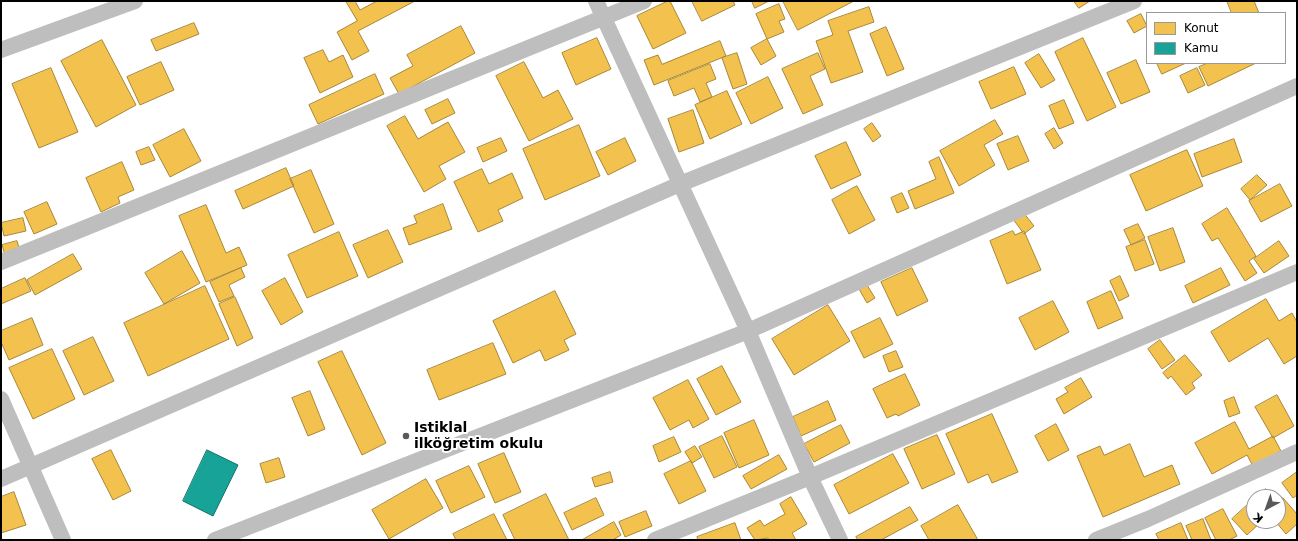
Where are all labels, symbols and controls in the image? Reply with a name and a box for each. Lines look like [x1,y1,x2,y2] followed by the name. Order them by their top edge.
[1146,12,1286,64] legend
[1184,21,1219,35] text: Konut
[1184,41,1218,55] text: Kamu
[414,420,543,452] place label: Istiklal ilköğretim okulu
[401,431,411,441] marker: Istiklal ilköğretim okulu
[1246,489,1286,529] north arrow
[1251,510,1266,525] text: K

